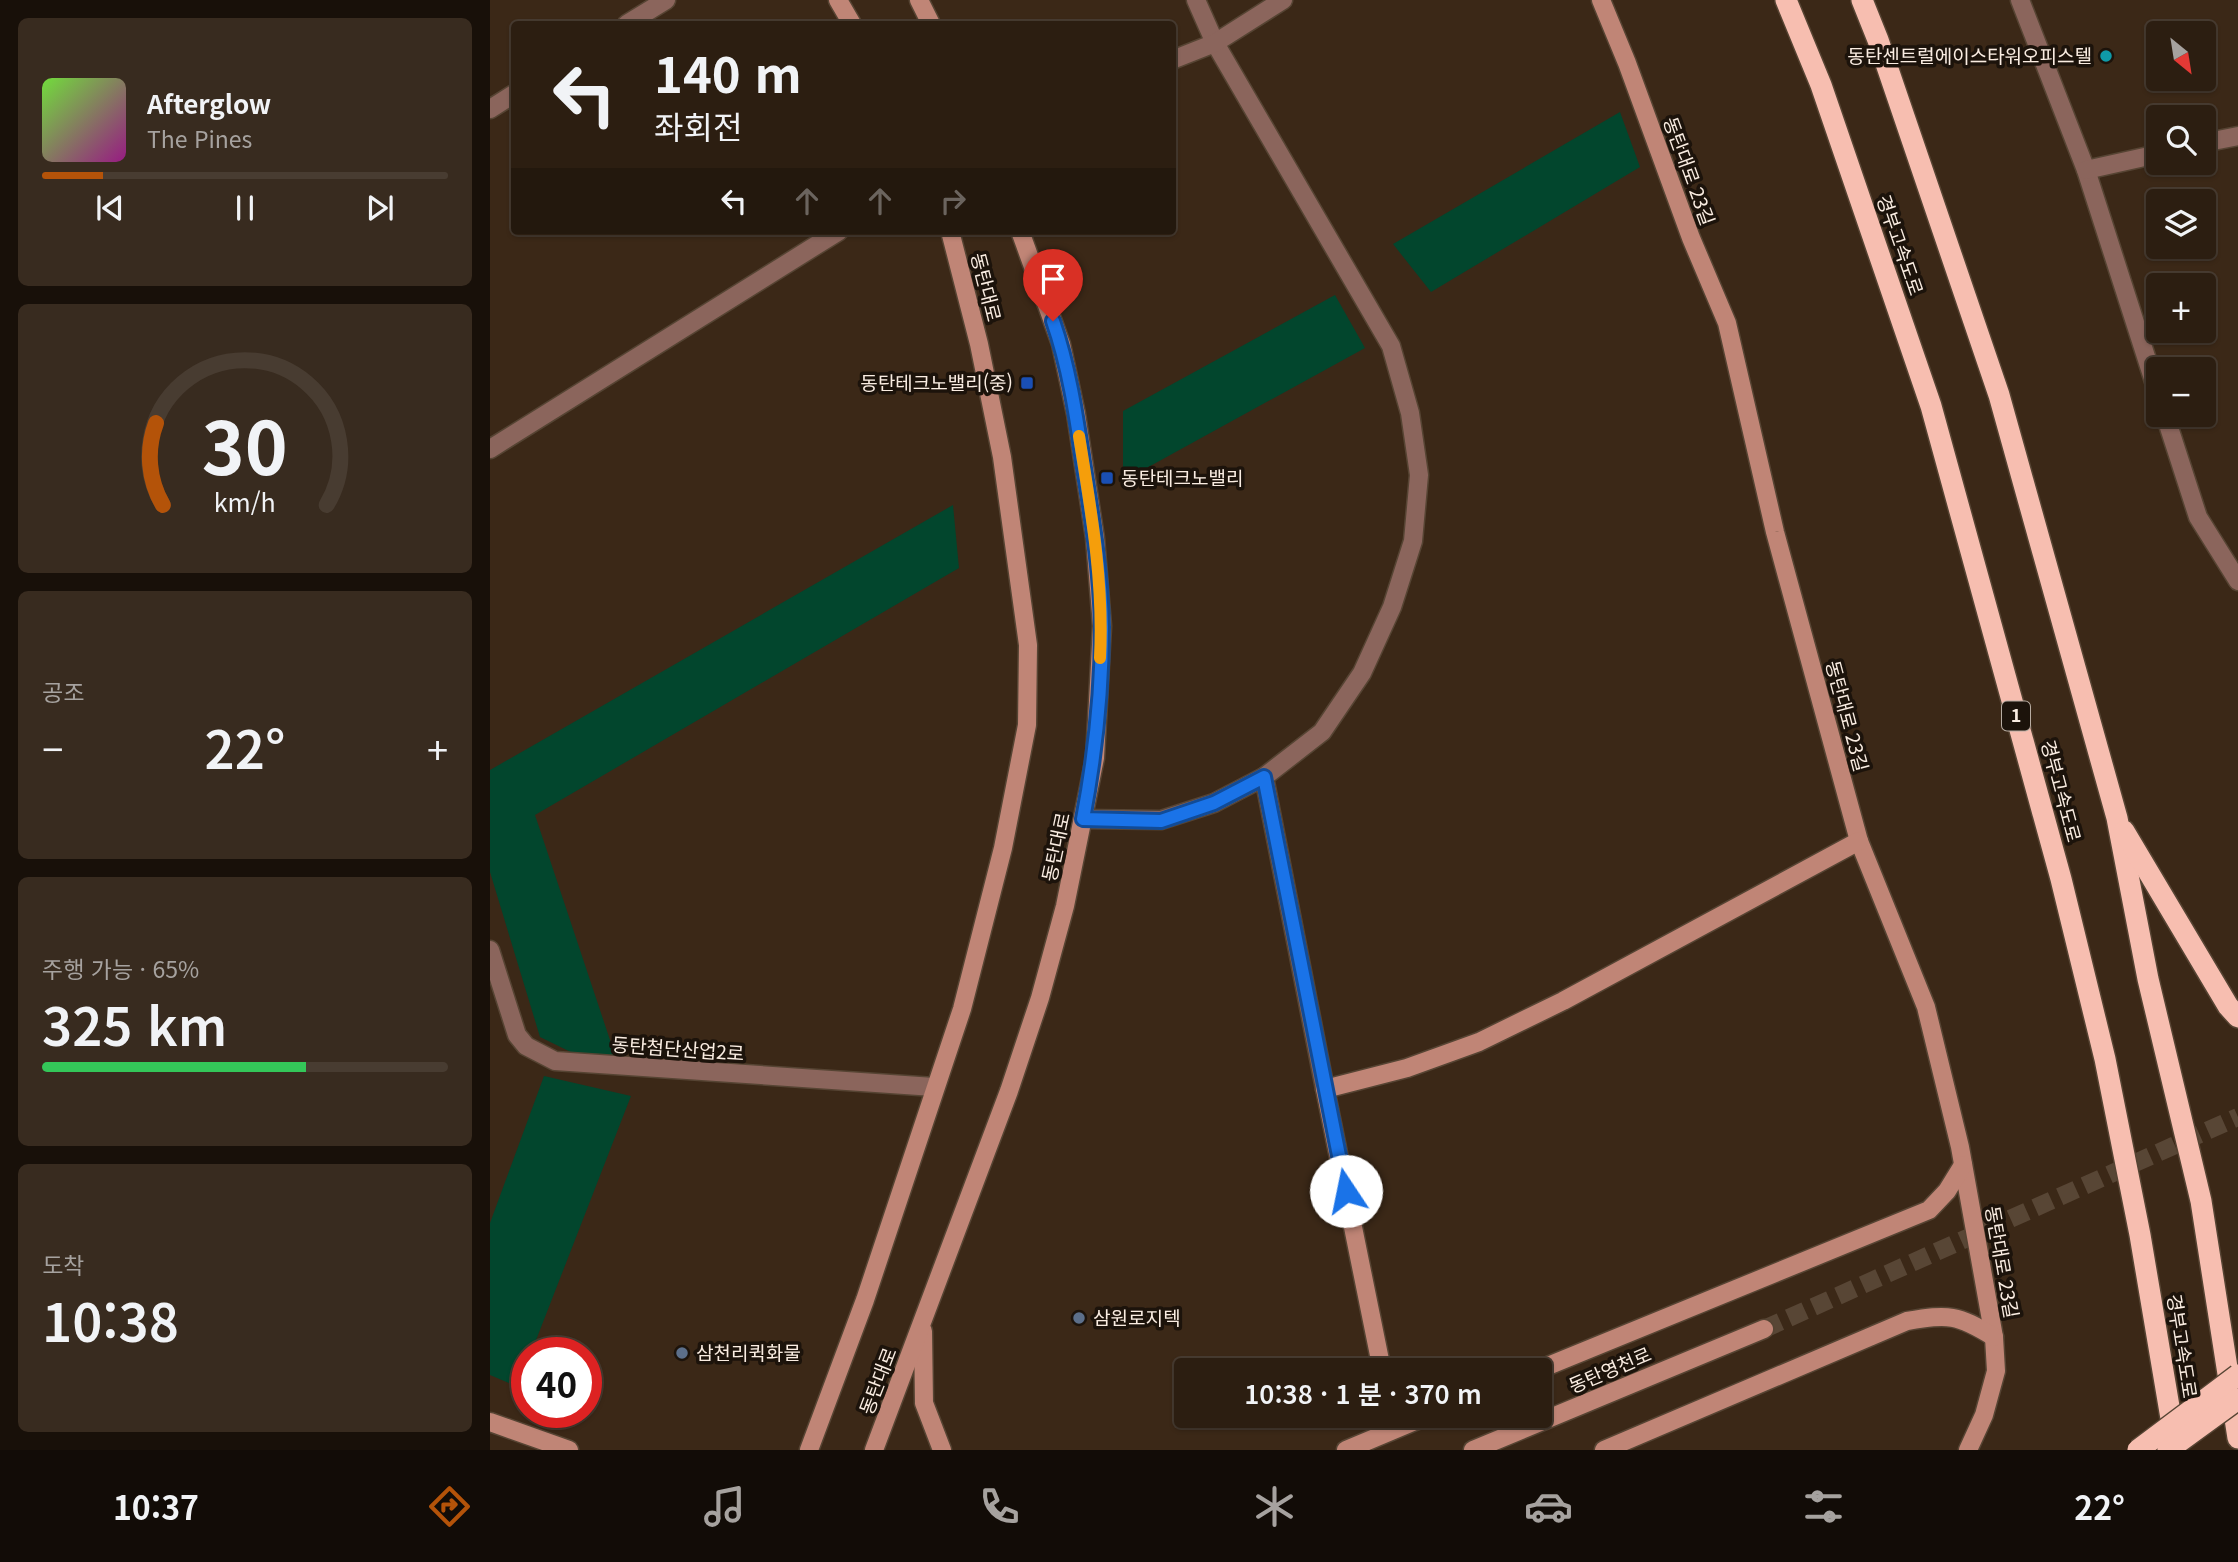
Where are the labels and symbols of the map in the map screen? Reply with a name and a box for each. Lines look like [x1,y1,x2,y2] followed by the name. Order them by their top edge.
[2146,21,2216,91] north arrow
[1847,41,2092,68] place label: 동탄센트럴에이스타워오피스텔
[2098,48,2114,64] marker: 동탄센트럴에이스타워오피스텔
[1658,112,1723,229] street label: 동탄대로 23길
[1872,191,1931,298] street label: 경부고속도로
[966,249,1009,324] street label: 동탄대로
[1023,249,1083,321] pin
[860,368,1013,395] place label: 동탄테크노밸리(중)
[1019,375,1035,391] marker: 동탄테크노밸리(중)
[1121,463,1243,490] place label: 동탄테크노밸리
[1099,470,1115,486] marker: 동탄테크노밸리
[1821,657,1876,774] street label: 동탄대로 23길
[2002,702,2030,730] road number: 1
[2036,736,2089,845] street label: 경부고속도로
[1034,810,1075,884] street label: 동탄대로
[611,1029,745,1066] street label: 동탄첨단산업2로
[1309,1154,1383,1228] position arrow
[1980,1203,2027,1320] street label: 동탄대로 23길
[2162,1292,2205,1400] street label: 경부고속도로
[1093,1303,1180,1330] place label: 삼원로지텍
[1071,1310,1087,1326] marker: 삼원로지텍
[511,1337,602,1428] speed limit sign: 40
[696,1338,801,1365] place label: 삼천리퀵화물
[1564,1339,1655,1398] street label: 동탄영천로
[851,1343,902,1418] street label: 동탄대로
[674,1345,690,1361] marker: 삼천리퀵화물

